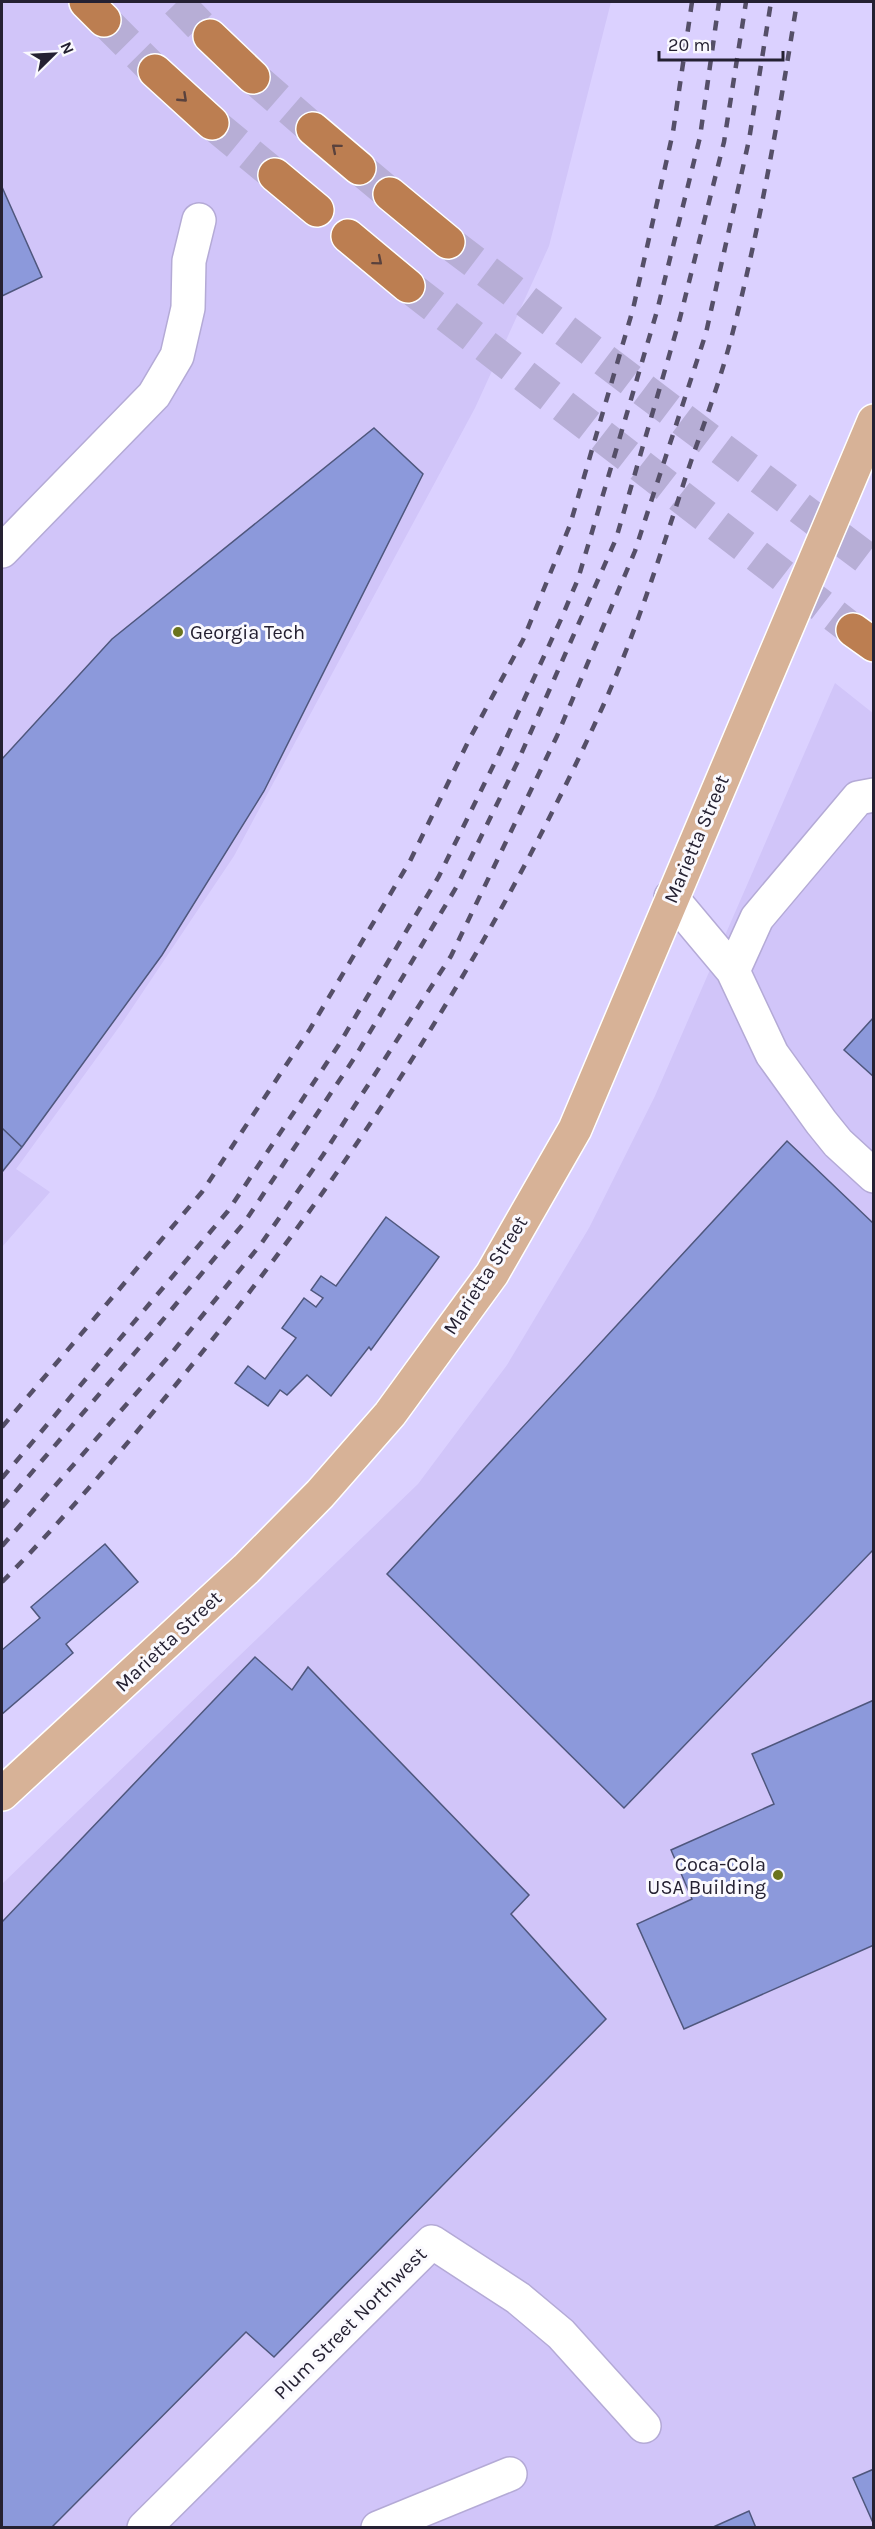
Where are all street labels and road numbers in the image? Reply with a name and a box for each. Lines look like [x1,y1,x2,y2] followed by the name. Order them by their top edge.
[659,771,734,907] street label: Marietta Street
[438,1211,533,1339] street label: Marietta Street
[110,1586,227,1697] street label: Marietta Street
[269,2242,432,2404] street label: Plum Street Northwest

